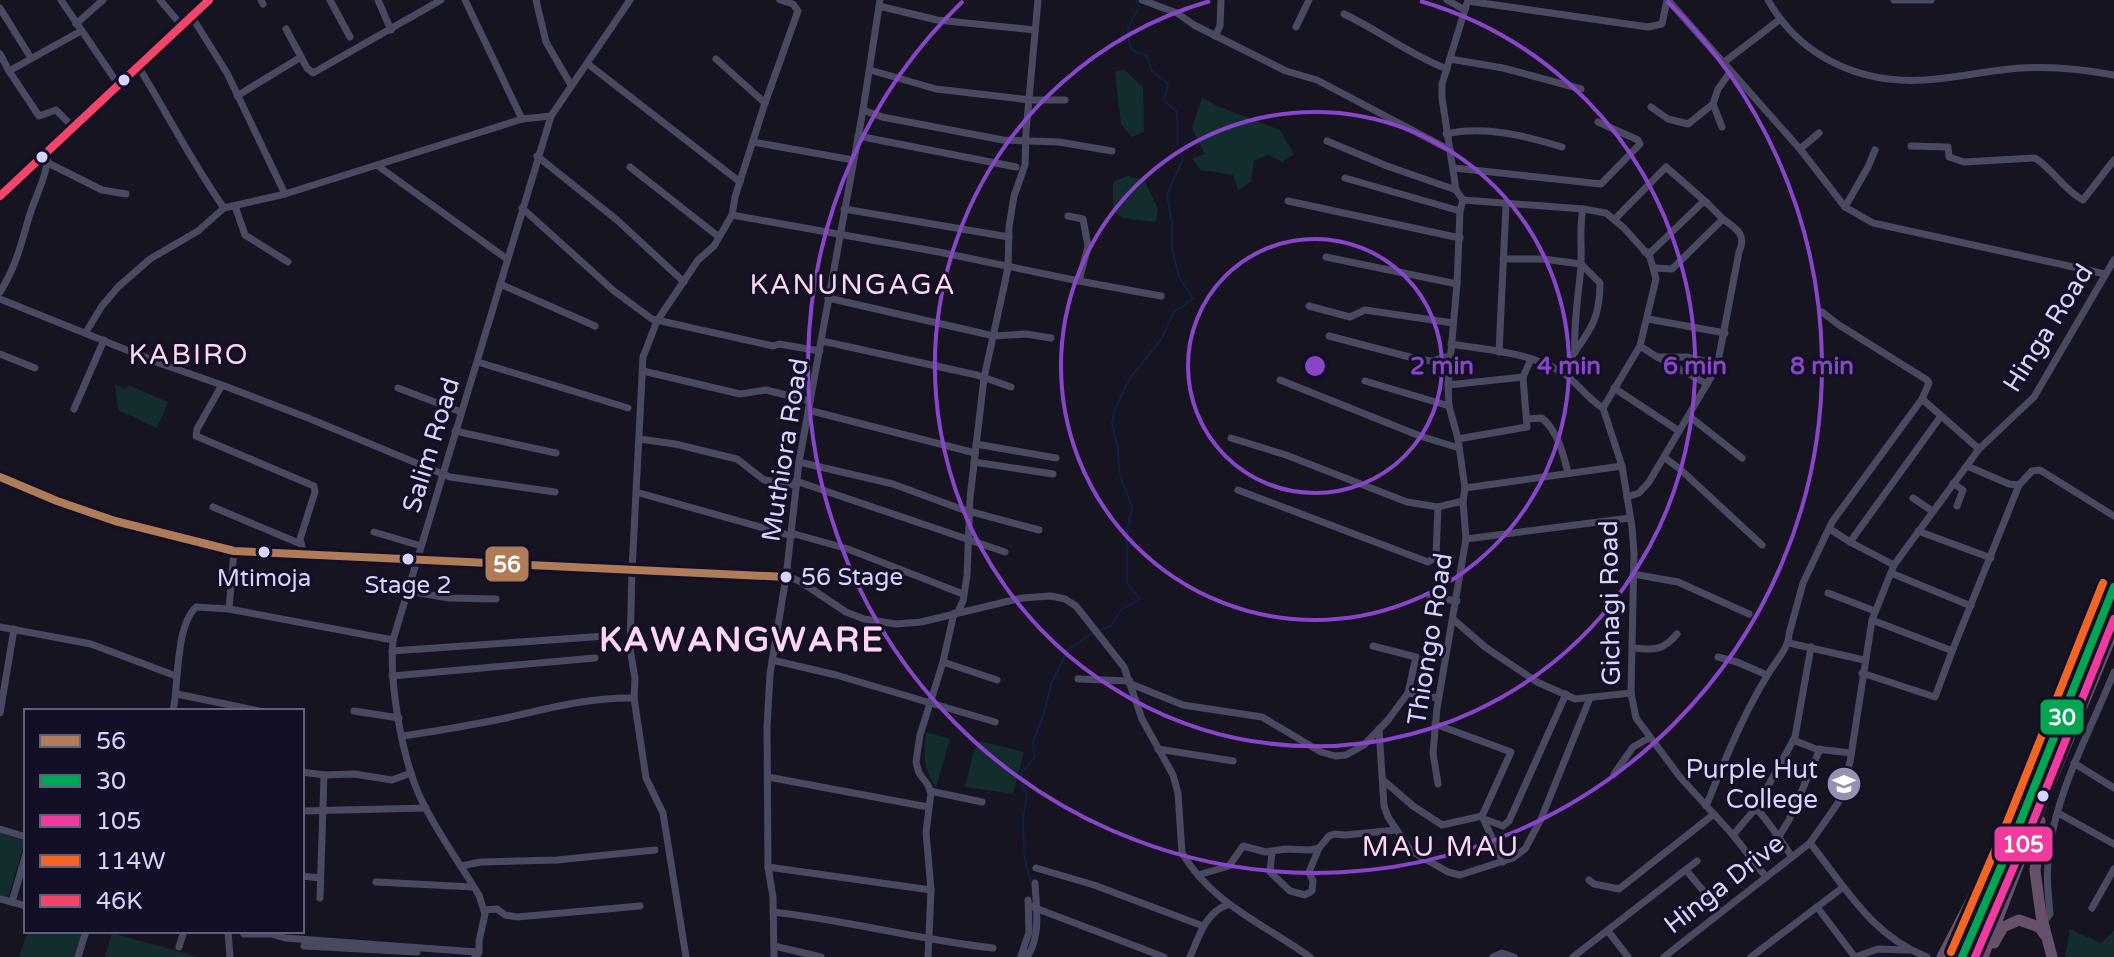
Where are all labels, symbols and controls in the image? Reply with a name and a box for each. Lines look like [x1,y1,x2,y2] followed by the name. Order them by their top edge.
[116,72,132,88] unlabelled marker
[34,149,50,165] unlabelled marker
[1996,258,2100,398] street label: Hinga Road
[749,268,957,302] district label: KANUNGAGA
[128,338,250,372] district label: KABIRO
[1301,352,1329,380] centre of rings
[1410,352,1474,381] text: 2 min
[1537,352,1601,381] text: 4 min
[1663,352,1727,381] text: 6 min
[1790,352,1854,381] text: 8 min
[755,356,815,544] street label: Muthiora Road
[396,374,466,516] street label: Salim Road
[1593,520,1627,686] street label: Gichagi Road
[256,544,272,560] marker: Mtimoja
[484,545,530,583] line badge: 56
[400,551,416,567] marker: Stage 2
[1401,551,1459,727] street label: Thiongo Road
[493,552,521,578] text: 56
[801,563,903,592] place label: 56 Stage
[217,564,311,593] place label: Mtimoja
[778,569,794,585] marker: 56 Stage
[365,571,451,600] place label: Stage 2
[599,620,885,661] district label: KAWANGWARE
[2039,698,2085,736] line badge: 30
[2048,705,2076,731] text: 30
[24,709,304,933] legend
[96,727,126,756] text: 56
[1686,754,1818,815] place label: Purple Hut College
[1825,765,1863,803] school or university icon: Purple Hut College
[96,767,126,796] text: 30
[2035,788,2051,804] unlabelled marker
[96,807,141,836] text: 105
[1993,825,2054,863] line badge: 105
[1658,828,1790,940] street label: Hinga Drive
[1362,830,1520,864] district label: MAU MAU
[2002,832,2044,858] text: 105
[96,847,165,876] text: 114W
[96,887,142,916] text: 46K

